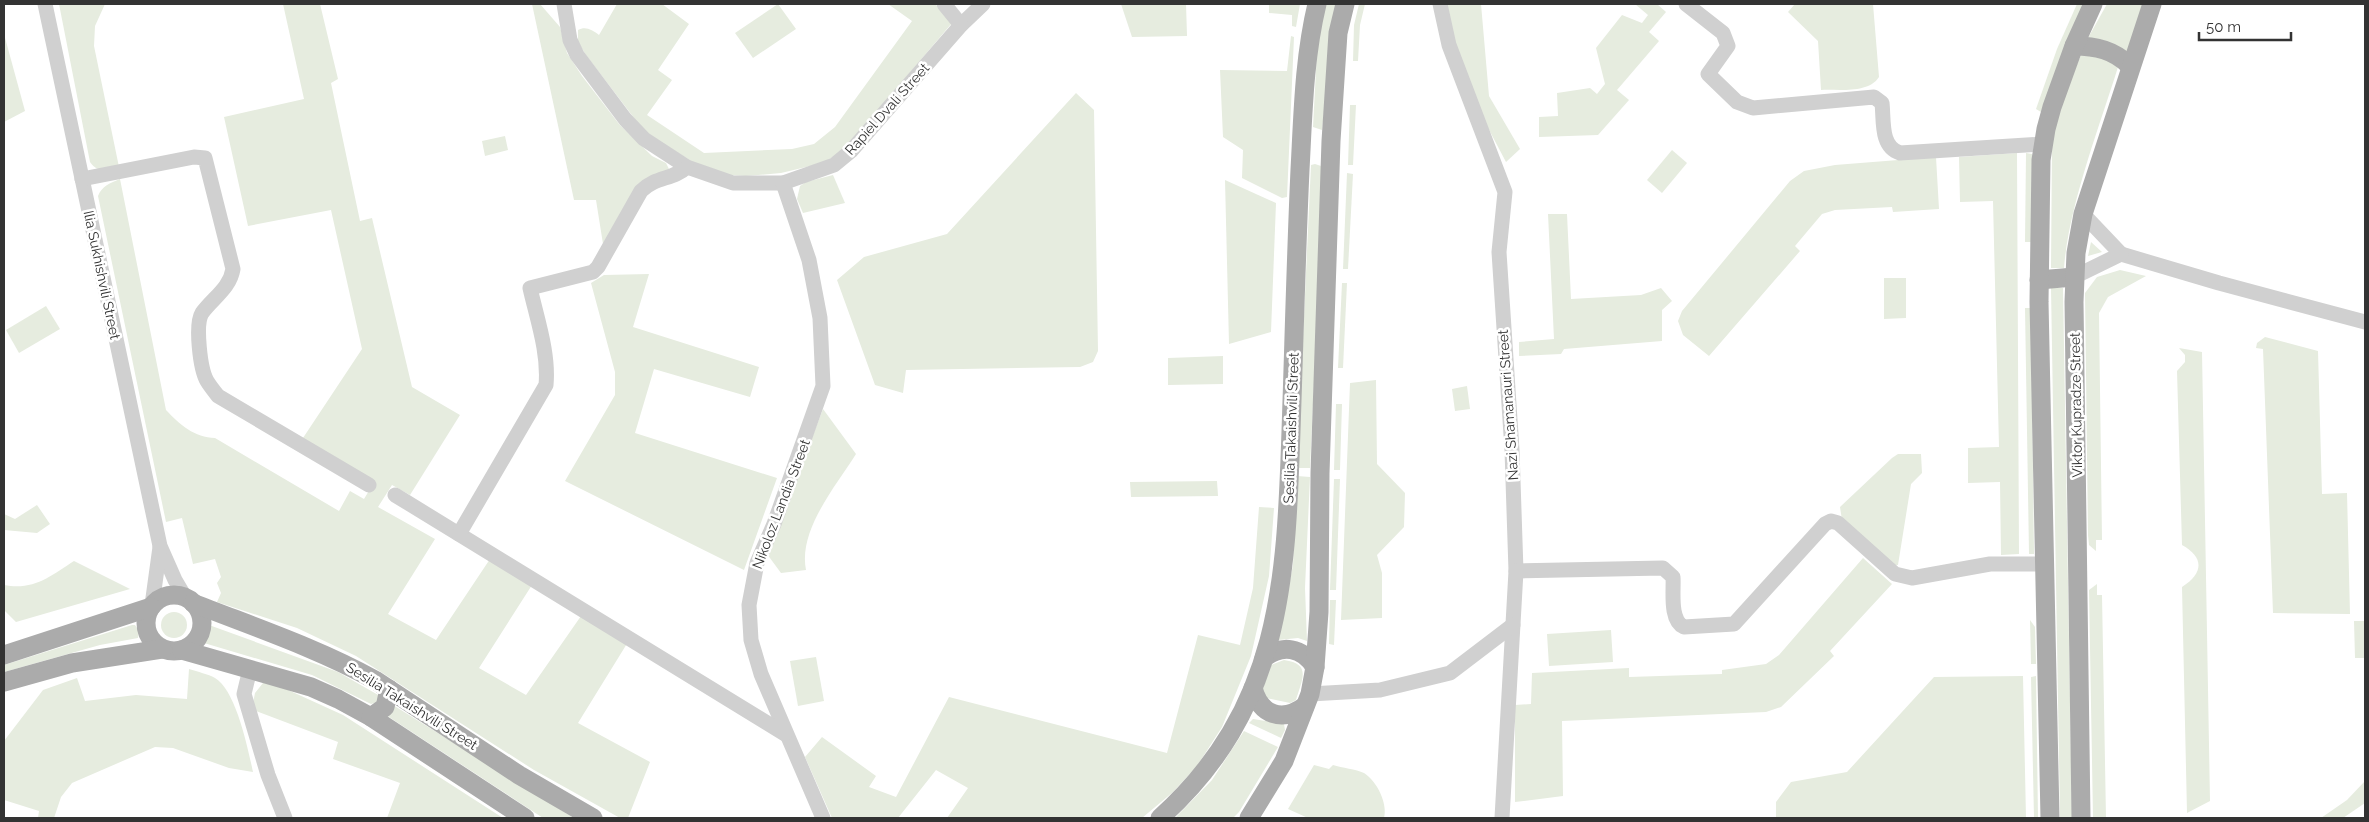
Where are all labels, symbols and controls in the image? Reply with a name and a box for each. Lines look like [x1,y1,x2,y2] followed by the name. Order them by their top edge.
[2199,10,2292,42] scale bar
[2206,18,2241,36] text: 50 m
[842,60,933,158] street label: Rapiel Dvali Street
[81,209,124,341] street label: Ilia Sukhishvili Street
[1495,329,1521,481] street label: Nazi Shamanauri Street
[2067,332,2085,478] street label: Viktor Kupradze Street
[1280,352,1302,504] street label: Sesilia Takaishvili Street
[749,437,813,571] street label: Nikoloz Landia Street
[344,659,481,753] street label: Sesilia Takaishvili Street

